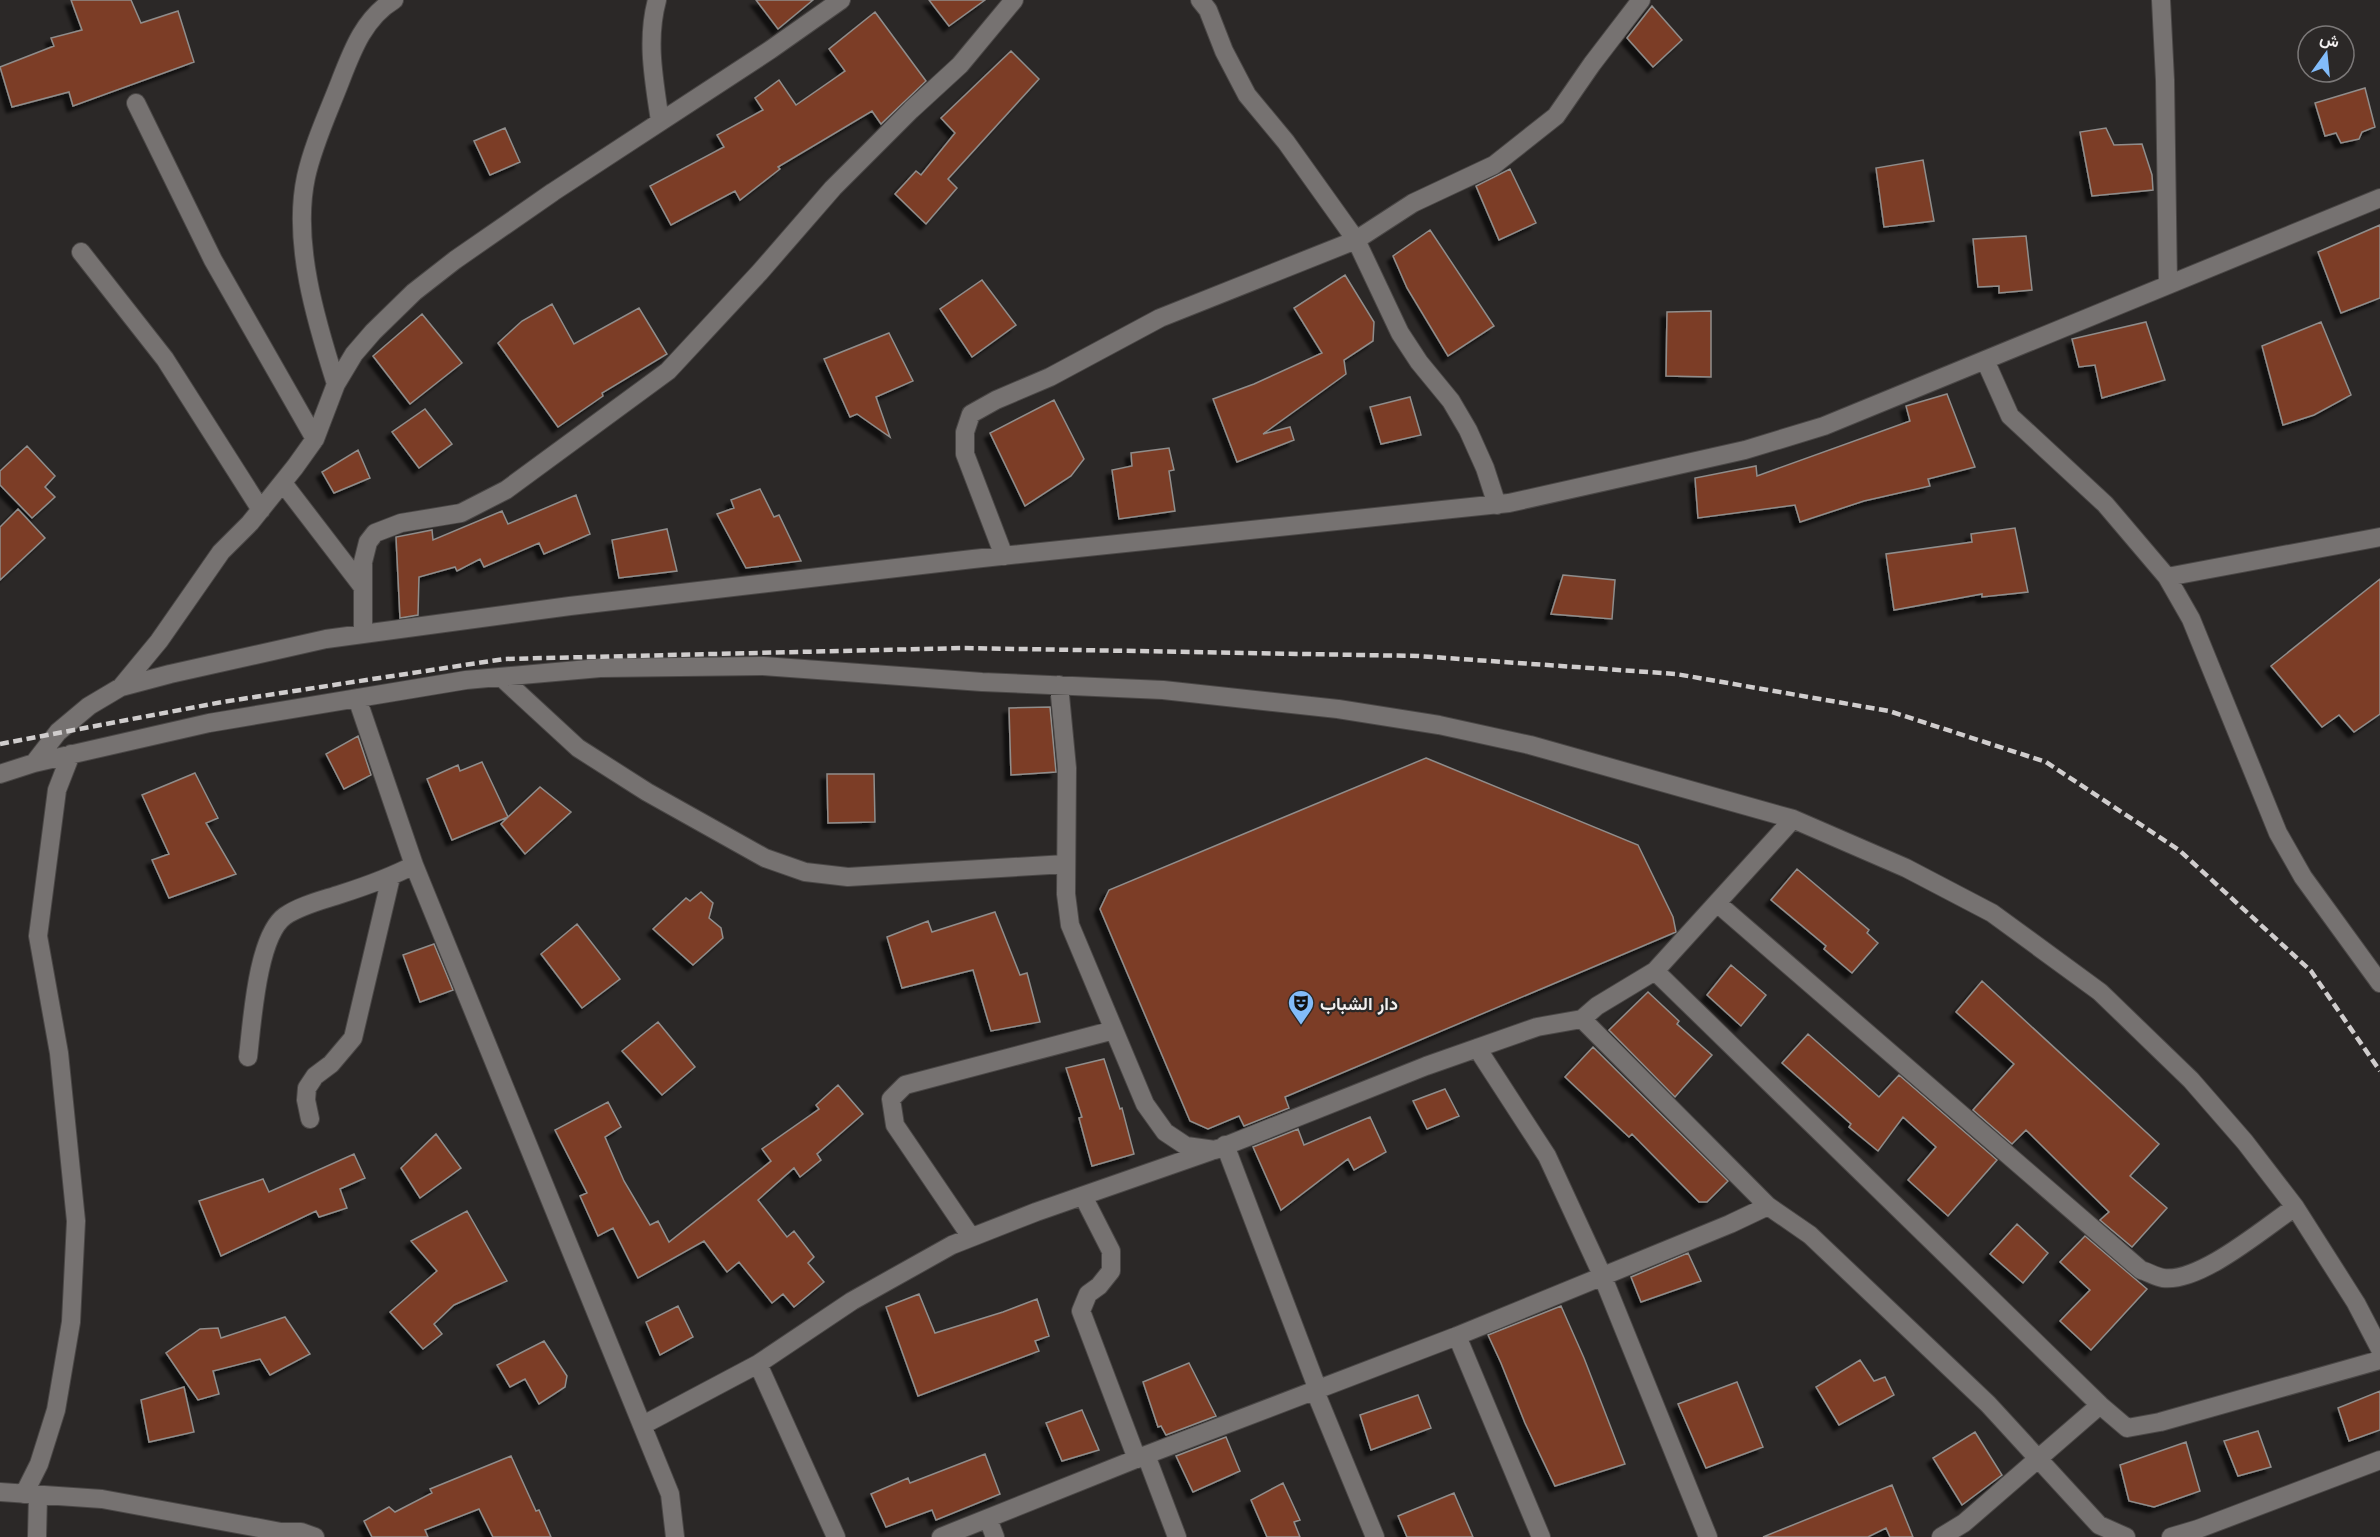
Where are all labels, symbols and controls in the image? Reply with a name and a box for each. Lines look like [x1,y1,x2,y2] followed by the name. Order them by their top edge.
[2296,24,2356,84] north arrow
[2318,28,2342,52] text: ش
[1286,988,1316,1026] theatre icon: دار الشباب
[1320,993,1398,1015] place label: دار الشباب

